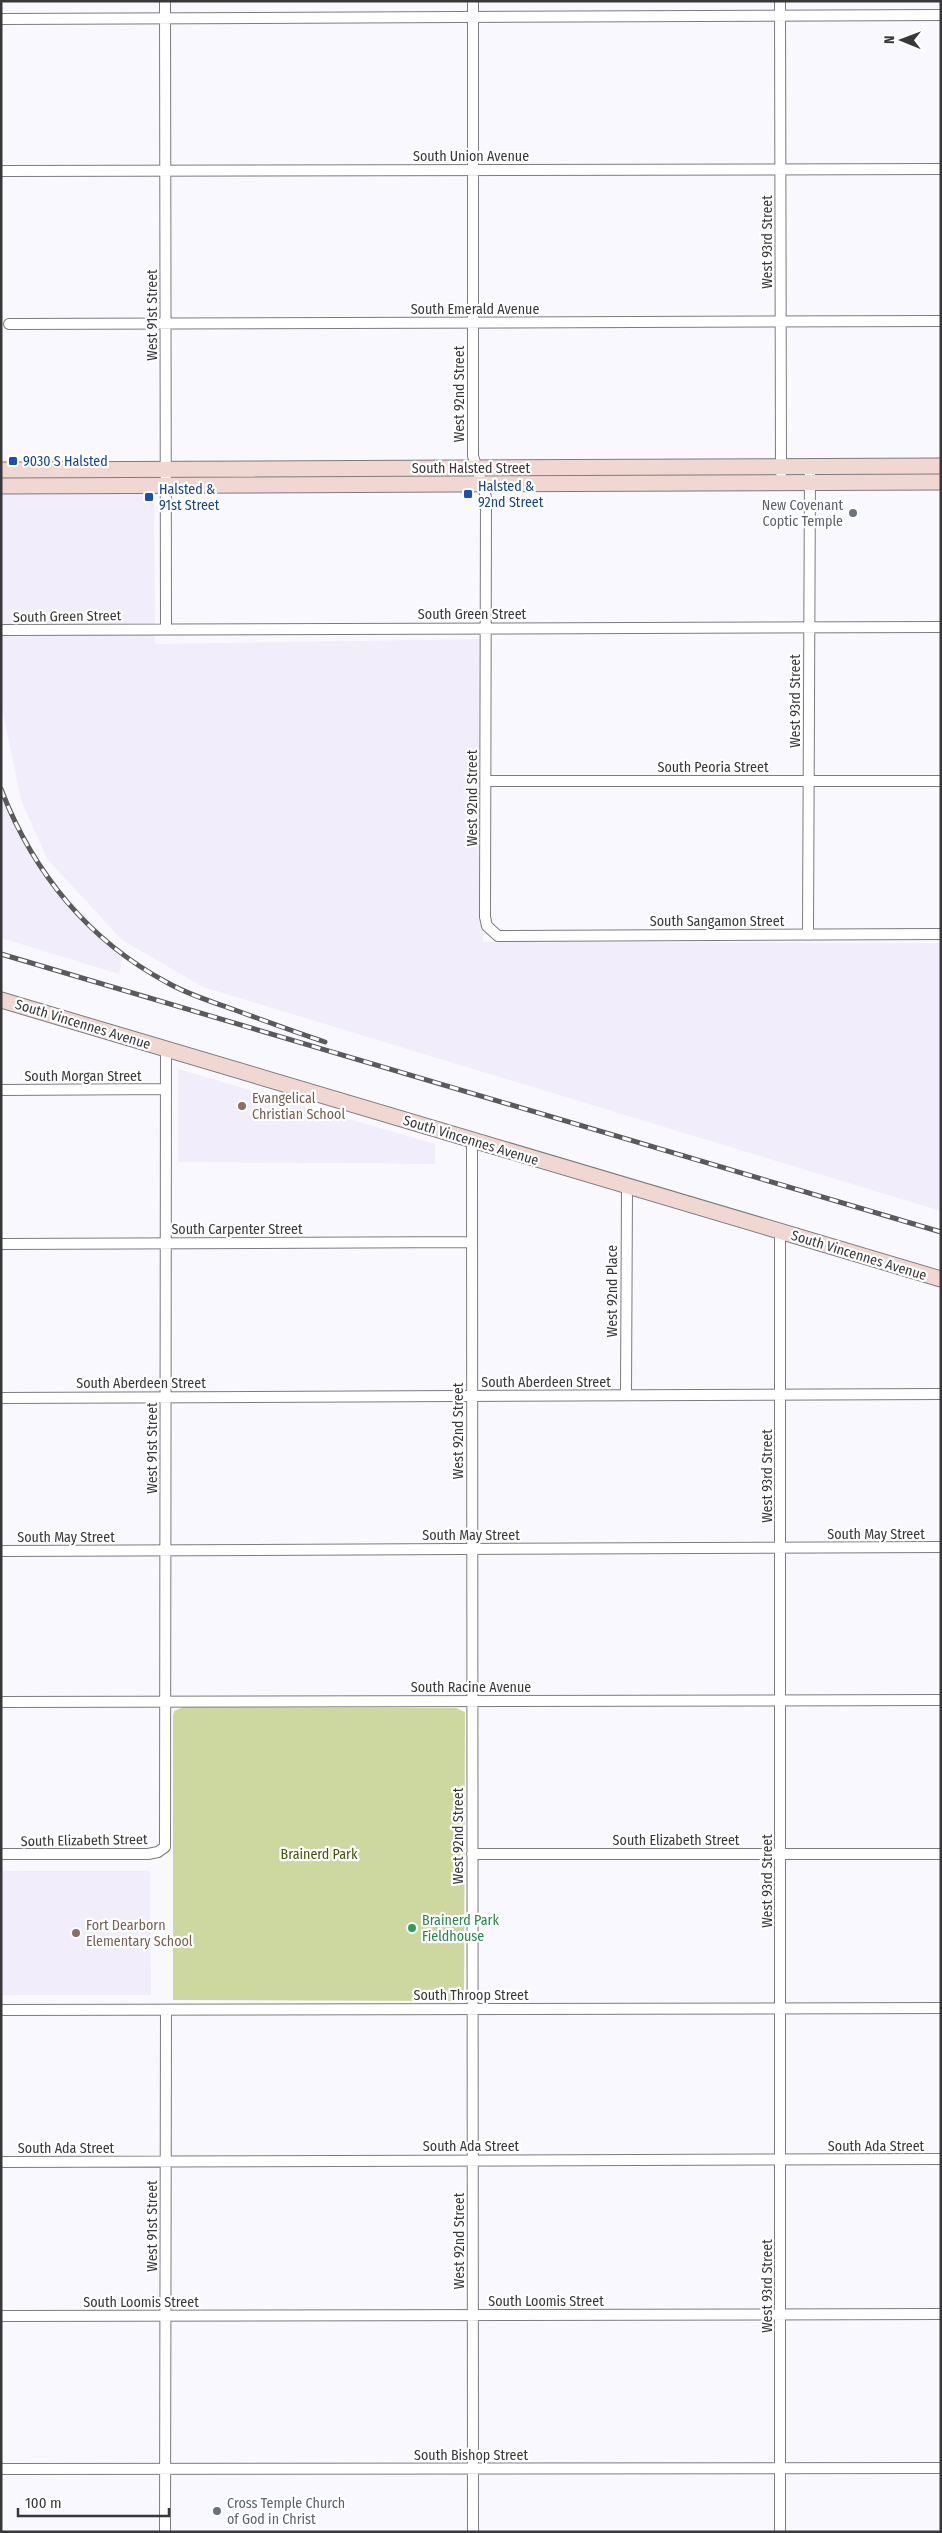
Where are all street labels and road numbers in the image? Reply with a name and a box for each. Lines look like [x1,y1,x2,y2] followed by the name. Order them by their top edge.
[413,148,529,165] street label: South Union Avenue
[759,195,776,289] street label: West 93rd Street
[144,269,161,361] street label: West 91st Street
[411,301,539,318] street label: South Emerald Avenue
[451,345,468,442] street label: West 92nd Street
[412,460,531,477] street label: South Halsted Street
[418,606,527,623] street label: South Green Street
[13,607,122,626] street label: South Green Street
[787,654,804,748] street label: West 93rd Street
[464,749,481,846] street label: West 92nd Street
[657,759,769,776] street label: South Peoria Street
[650,913,785,930] street label: South Sangamon Street
[13,996,153,1053] street label: South Vincennes Avenue
[24,1068,142,1085] street label: South Morgan Street
[401,1112,541,1169] street label: South Vincennes Avenue
[171,1221,303,1238] street label: South Carpenter Street
[789,1227,929,1284] street label: South Vincennes Avenue
[604,1245,621,1337] street label: West 92nd Place
[481,1374,611,1391] street label: South Aberdeen Street
[76,1375,206,1392] street label: South Aberdeen Street
[450,1382,467,1479] street label: West 92nd Street
[144,1402,161,1494] street label: West 91st Street
[759,1429,776,1523] street label: West 93rd Street
[827,1526,925,1543] street label: South May Street
[422,1527,520,1544] street label: South May Street
[17,1529,115,1546] street label: South May Street
[411,1679,531,1696] street label: South Racine Avenue
[450,1787,467,1884] street label: West 92nd Street
[20,1831,148,1850] street label: South Elizabeth Street
[613,1832,740,1849] street label: South Elizabeth Street
[759,1834,776,1928] street label: West 93rd Street
[413,1987,529,2004] street label: South Throop Street
[423,2138,520,2155] street label: South Ada Street
[828,2138,925,2155] street label: South Ada Street
[18,2140,115,2157] street label: South Ada Street
[144,2180,161,2272] street label: West 91st Street
[451,2192,468,2289] street label: West 92nd Street
[759,2239,776,2333] street label: West 93rd Street
[488,2293,604,2310] street label: South Loomis Street
[83,2294,199,2311] street label: South Loomis Street
[414,2447,528,2464] street label: South Bishop Street

